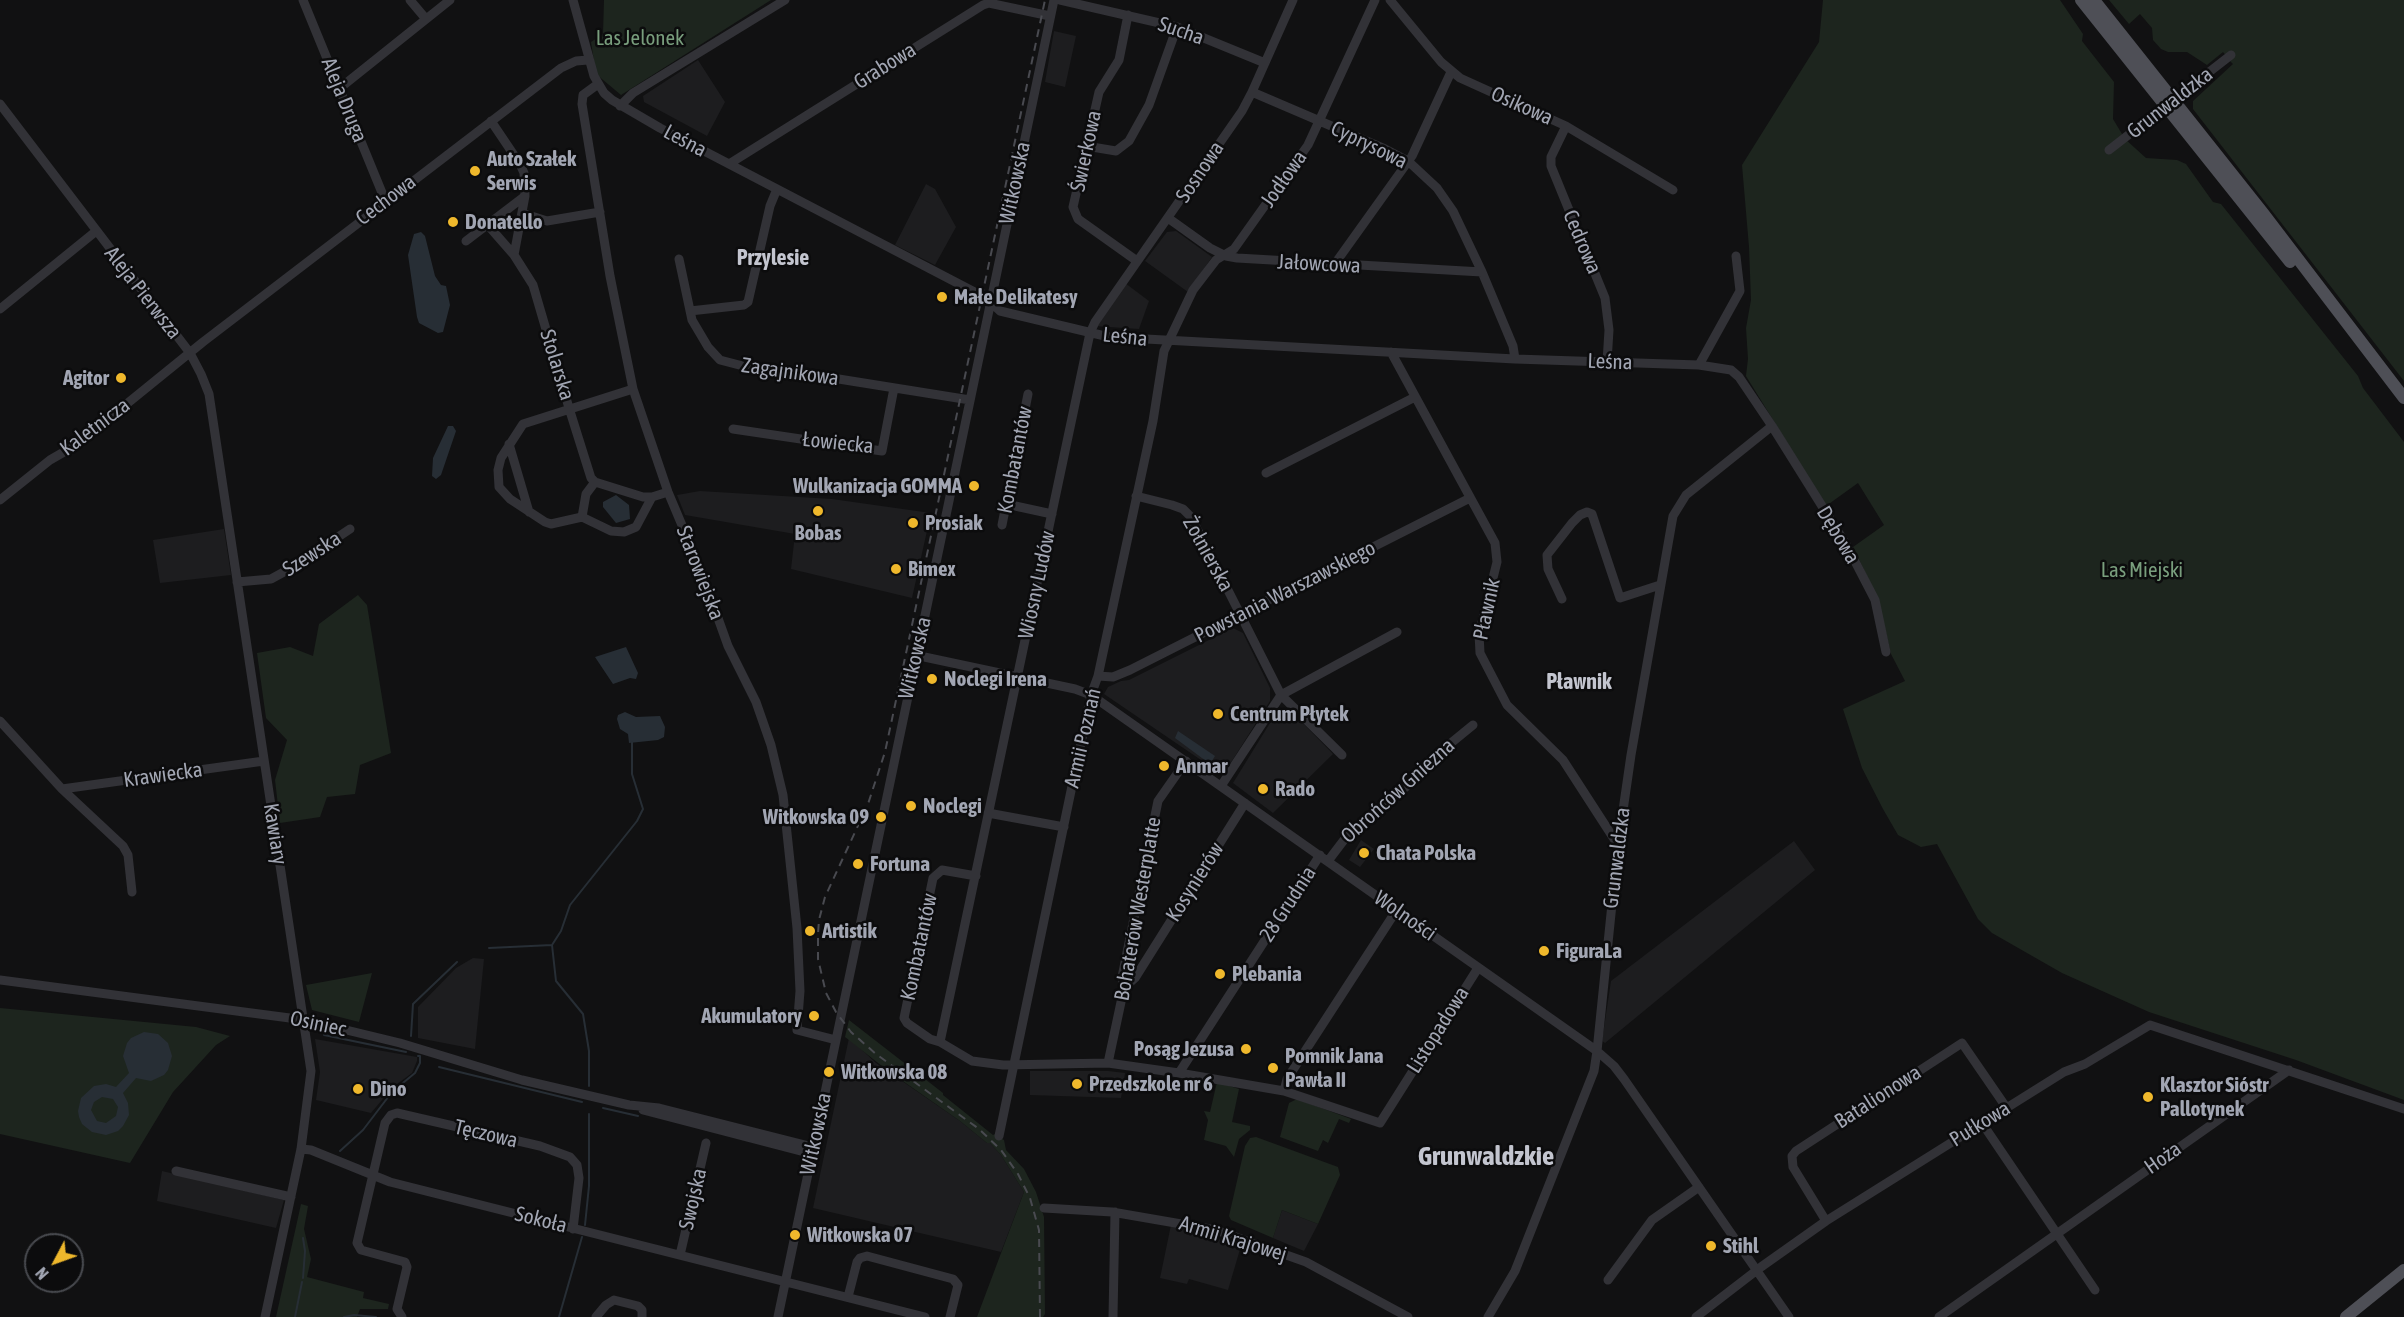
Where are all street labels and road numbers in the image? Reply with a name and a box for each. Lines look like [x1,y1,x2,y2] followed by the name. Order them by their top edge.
[1155,11,1207,51] street label: Sucha
[849,37,921,95] street label: Grabowa
[316,54,372,146] street label: Aleja Druga
[2122,62,2218,144] street label: Grunwaldzka
[1487,81,1557,131] street label: Osikowa
[1065,108,1107,194] street label: Świerkowa
[1327,116,1411,174] street label: Cyprysowa
[659,119,711,163] street label: Leśna
[1171,137,1229,207] street label: Sosnowa
[994,140,1036,226] street label: Witkowska
[1255,146,1313,212] street label: Jodłowa
[351,169,421,231] street label: Cechowa
[1557,206,1607,278] street label: Cedrowa
[99,242,187,344] street label: Aleja Pierwsza
[1277,249,1361,279] street label: Jałowcowa
[1101,322,1149,352] street label: Leśna
[534,327,580,403] street label: Stolarska
[1587,349,1633,375] street label: Leśna
[740,353,840,391] street label: Zagajnikowa
[55,393,135,461] street label: Kaletnicza
[992,404,1038,516] street label: Kombatantów
[801,427,875,459] street label: Łowiecka
[1811,502,1865,568] street label: Dębowa
[1177,512,1239,596] street label: Żołnierska
[671,522,729,624] street label: Starowiejska
[278,526,346,582] street label: Szewska
[1013,529,1061,641] street label: Wiosny Ludów
[1190,535,1380,649] street label: Powstania Warszawskiego
[1468,576,1506,642] street label: Pławnik
[893,614,937,702] street label: Witkowska
[1059,686,1107,790] street label: Armii Poznań
[1336,733,1460,849] street label: Obrońców Gniezna
[122,757,204,793] street label: Krawiecka
[258,802,292,866] street label: Kawiary
[1598,806,1636,910] street label: Grunwaldzka
[1109,815,1167,1003] street label: Bohaterów Westerplatte
[1161,838,1229,926] street label: Kosynierów
[1254,862,1322,946] street label: 28 Grudnia
[1369,886,1441,946] street label: Wolności
[895,891,943,1003] street label: Kombatantów
[1401,982,1475,1078] street label: Listopadowa
[288,1006,348,1042] street label: Osiniec
[1830,1060,1926,1134] street label: Batalionowa
[795,1091,837,1177] street label: Witkowska
[1945,1096,2015,1152] street label: Pułkowa
[452,1114,520,1154] street label: Tęczowa
[2140,1136,2186,1180] street label: Hoża
[674,1166,712,1232] street label: Swojska
[512,1201,570,1239] street label: Sokoła
[1176,1211,1290,1267] street label: Armii Krajowej

